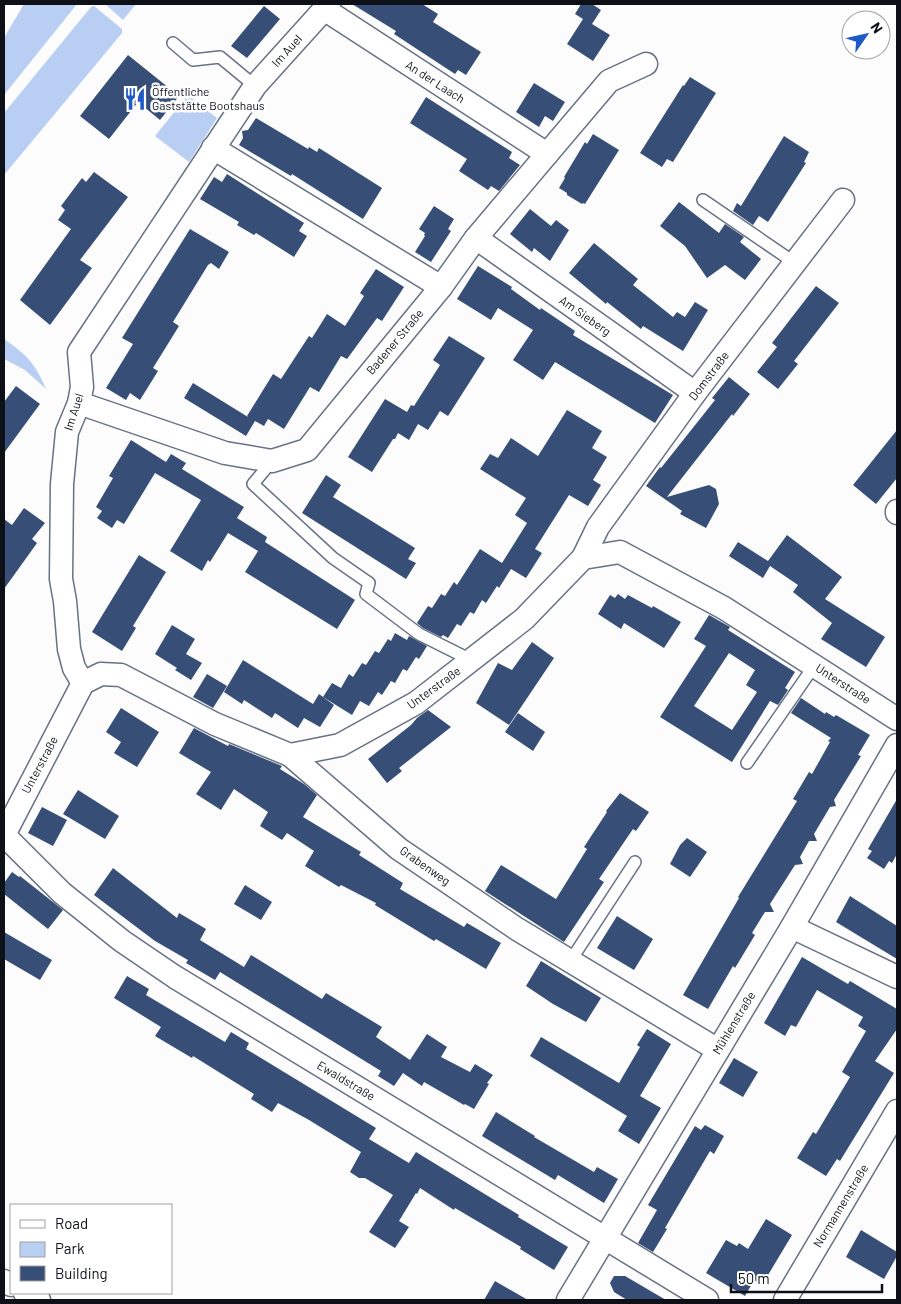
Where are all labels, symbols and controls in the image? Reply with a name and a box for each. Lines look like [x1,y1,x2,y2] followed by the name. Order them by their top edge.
[841,10,891,60] north arrow
[868,19,887,36] text: N
[268,31,304,69] street label: Im Auel
[403,57,468,105] street label: An der Laach
[152,84,265,112] place label: Öffentliche Gaststätte Bootshaus
[122,86,148,112] restaurant icon: Öffentliche Gaststätte Bootshaus
[557,292,614,338] street label: Am Sieberg
[363,306,426,377] street label: Badener Straße
[685,348,731,403] street label: Domstraße
[60,391,86,432] street label: Im Auel
[813,660,874,706] street label: Unterstraße
[404,663,463,711] street label: Unterstraße
[18,733,60,796] street label: Unterstraße
[398,843,453,888] street label: Grabenweg
[709,989,757,1056] street label: Mühlenstraße
[315,1057,378,1103] street label: Ewaldstraße
[810,1161,870,1250] street label: Normannenstraße
[10,1204,172,1294] legend
[55,1214,88,1232] text: Road
[55,1239,85,1257] text: Park
[731,1262,882,1294] scale bar
[55,1264,108,1282] text: Building
[738,1269,770,1287] text: 50 m

